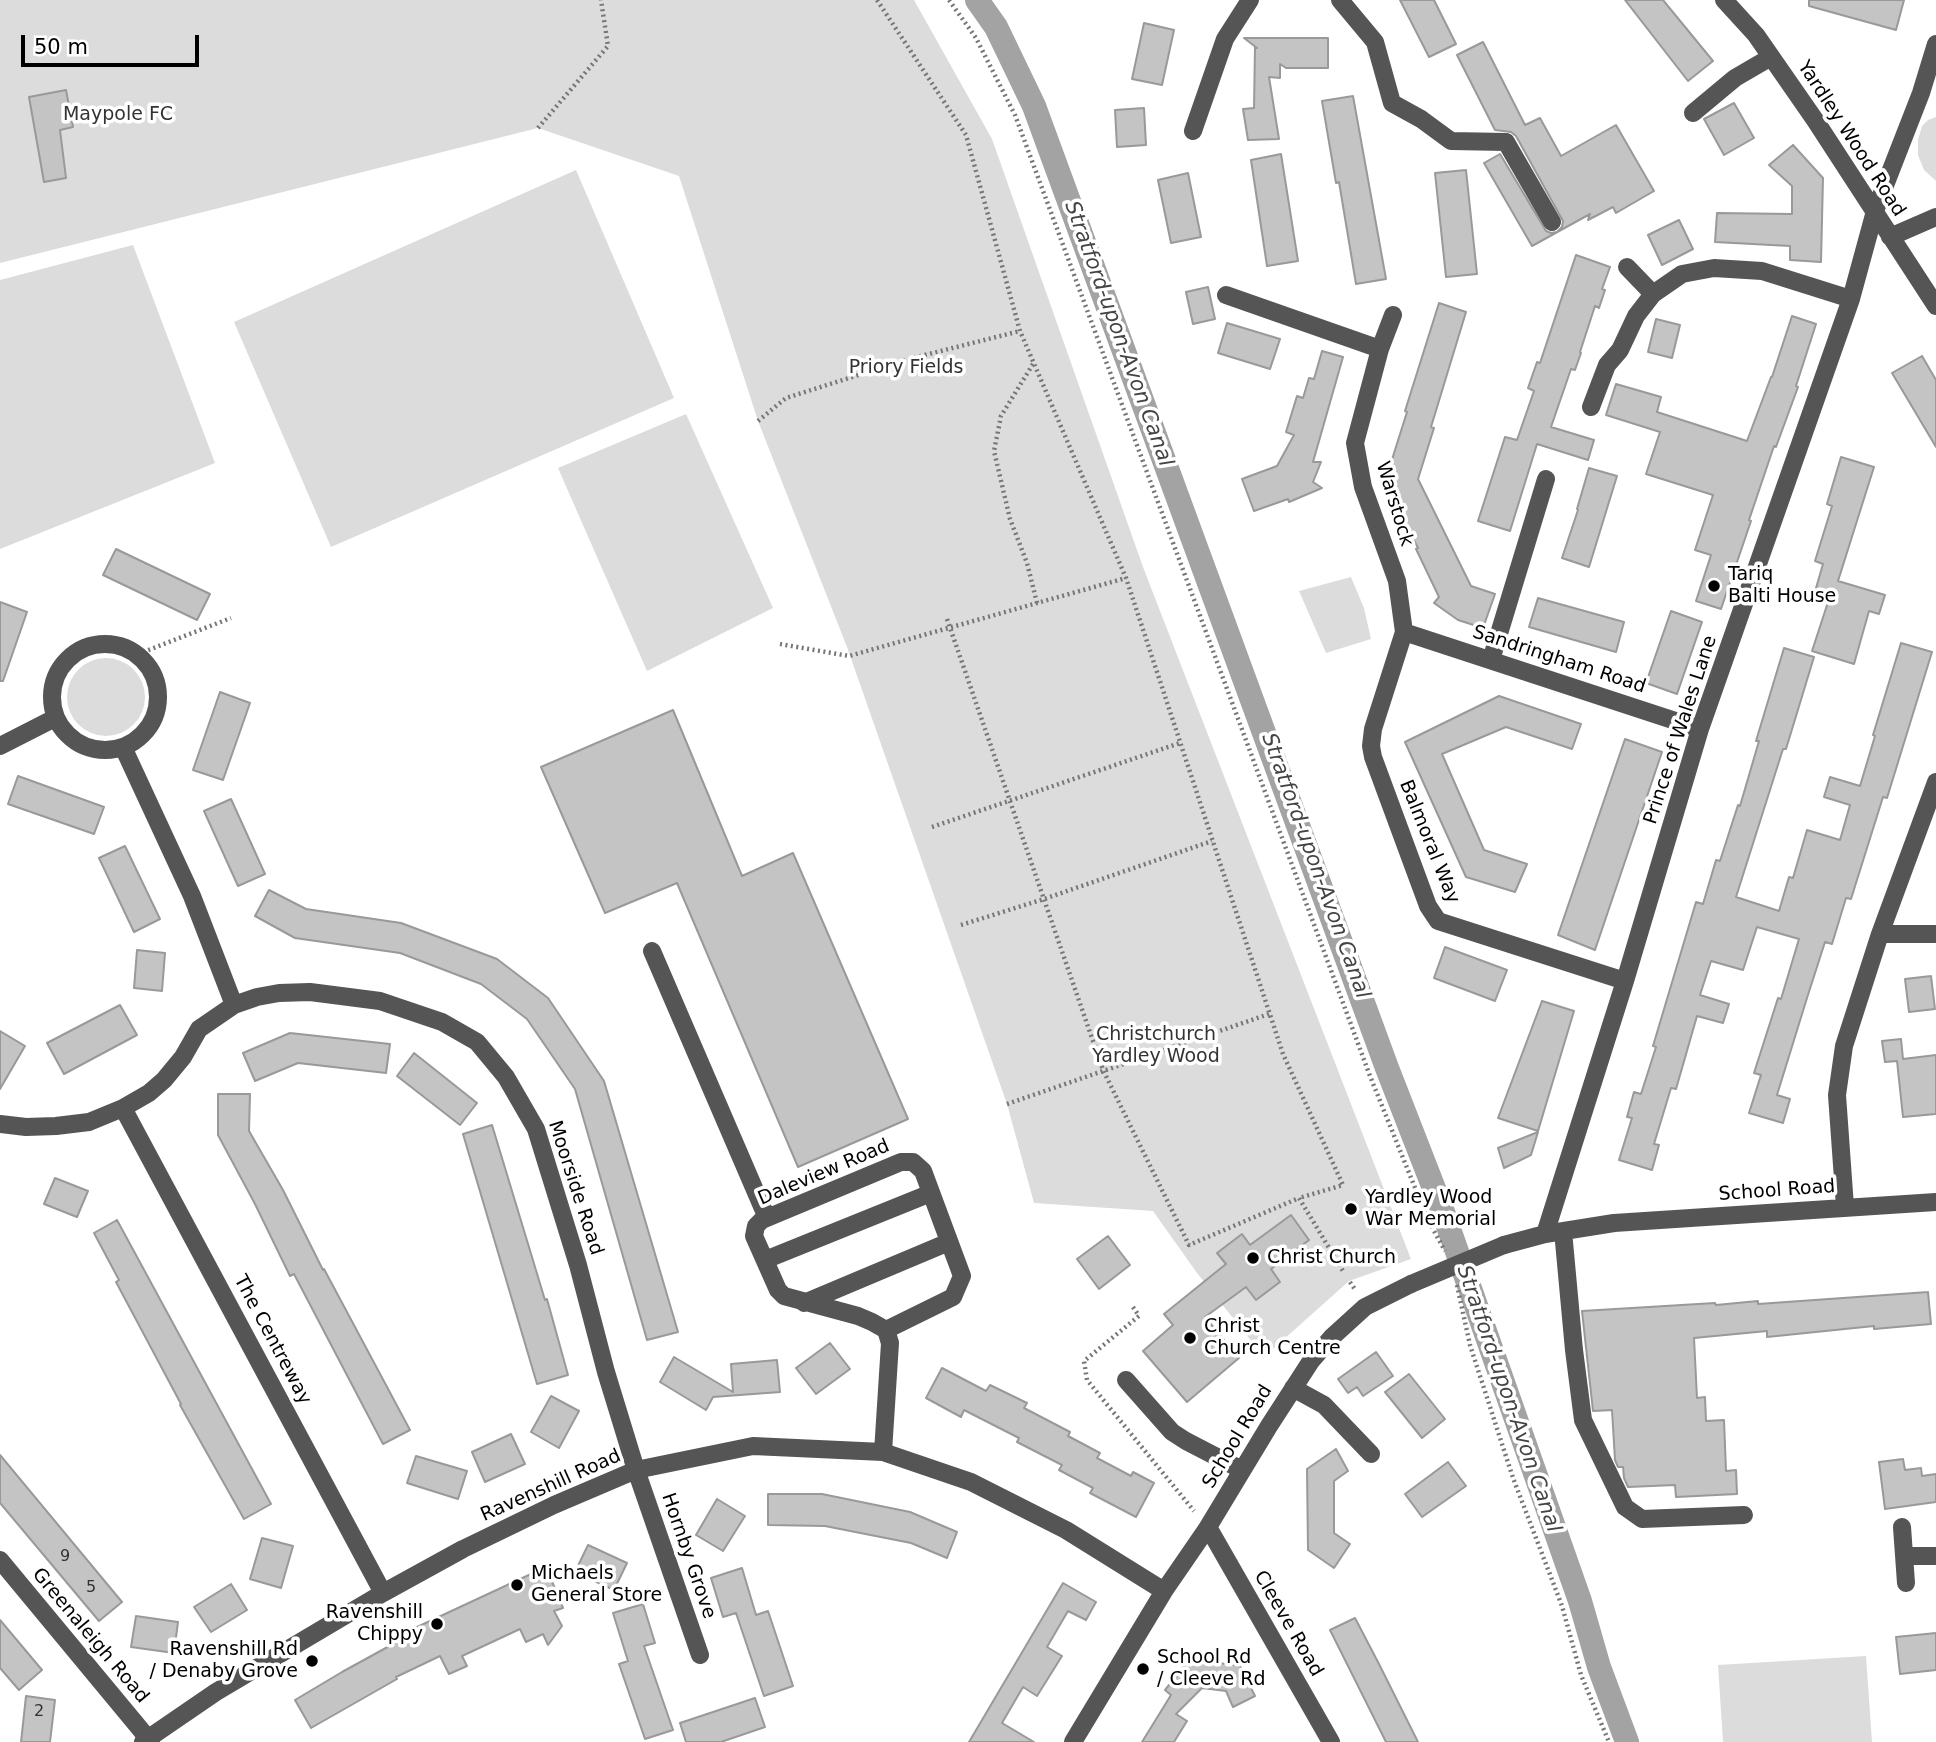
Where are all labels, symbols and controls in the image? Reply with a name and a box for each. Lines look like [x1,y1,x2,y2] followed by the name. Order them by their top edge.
[24,21,203,65] scale bar
[34,35,88,59] text: 50 m
[1792,57,1910,221] street label: Yardley Wood Road
[63,104,173,126] park label: Maypole FC
[1058,198,1178,470] water label: Stratford-upon-Avon Canal
[849,357,963,379] park label: Priory Fields
[1370,459,1418,549] street label: Warstock
[1728,564,1836,608] place label: Tariq Balti House
[1706,578,1722,594] marker: Tariq Balti House
[1469,621,1649,699] street label: Sandringham Road
[1640,633,1722,827] street label: Prince of Wales Lane
[1255,730,1375,1002] water label: Stratford-upon-Avon Canal
[1394,777,1464,907] street label: Balmoral Way
[1092,1024,1220,1068] park label: Christchurch Yardley Wood
[543,1118,607,1258] street label: Moorside Road
[755,1135,893,1211] street label: Daleview Road
[1718,1176,1836,1206] street label: School Road
[1365,1187,1496,1231] place label: Yardley Wood War Memorial
[1343,1201,1359,1217] marker: Yardley Wood War Memorial
[1267,1247,1396,1269] place label: Christ Church
[1245,1250,1261,1266] marker: Christ Church
[1450,1262,1566,1536] water label: Stratford-upon-Avon Canal
[228,1271,316,1409] street label: The Centreway
[1204,1316,1341,1360] place label: Christ Church Centre
[1182,1330,1198,1346] marker: Christ Church Centre
[1198,1381,1278,1493] street label: School Road
[477,1445,625,1527] street label: Ravenshill Road
[656,1490,720,1622] street label: Hornby Grove
[60,1547,70,1567] house number: 9
[531,1563,662,1607] place label: Michaels General Store
[27,1564,153,1708] street label: Greenaleigh Road
[1248,1567,1328,1681] street label: Cleeve Road
[509,1577,525,1593] marker: Michaels General Store
[86,1578,96,1598] house number: 5
[326,1602,423,1646] place label: Ravenshill Chippy
[429,1616,445,1632] marker: Ravenshill Chippy
[150,1639,298,1683] place label: Ravenshill Rd / Denaby Grove
[1157,1647,1266,1691] place label: School Rd / Cleeve Rd
[304,1653,320,1669] marker: Ravenshill Rd / Denaby Grove
[1135,1661,1151,1677] marker: School Rd / Cleeve Rd
[34,1702,44,1722] house number: 2

